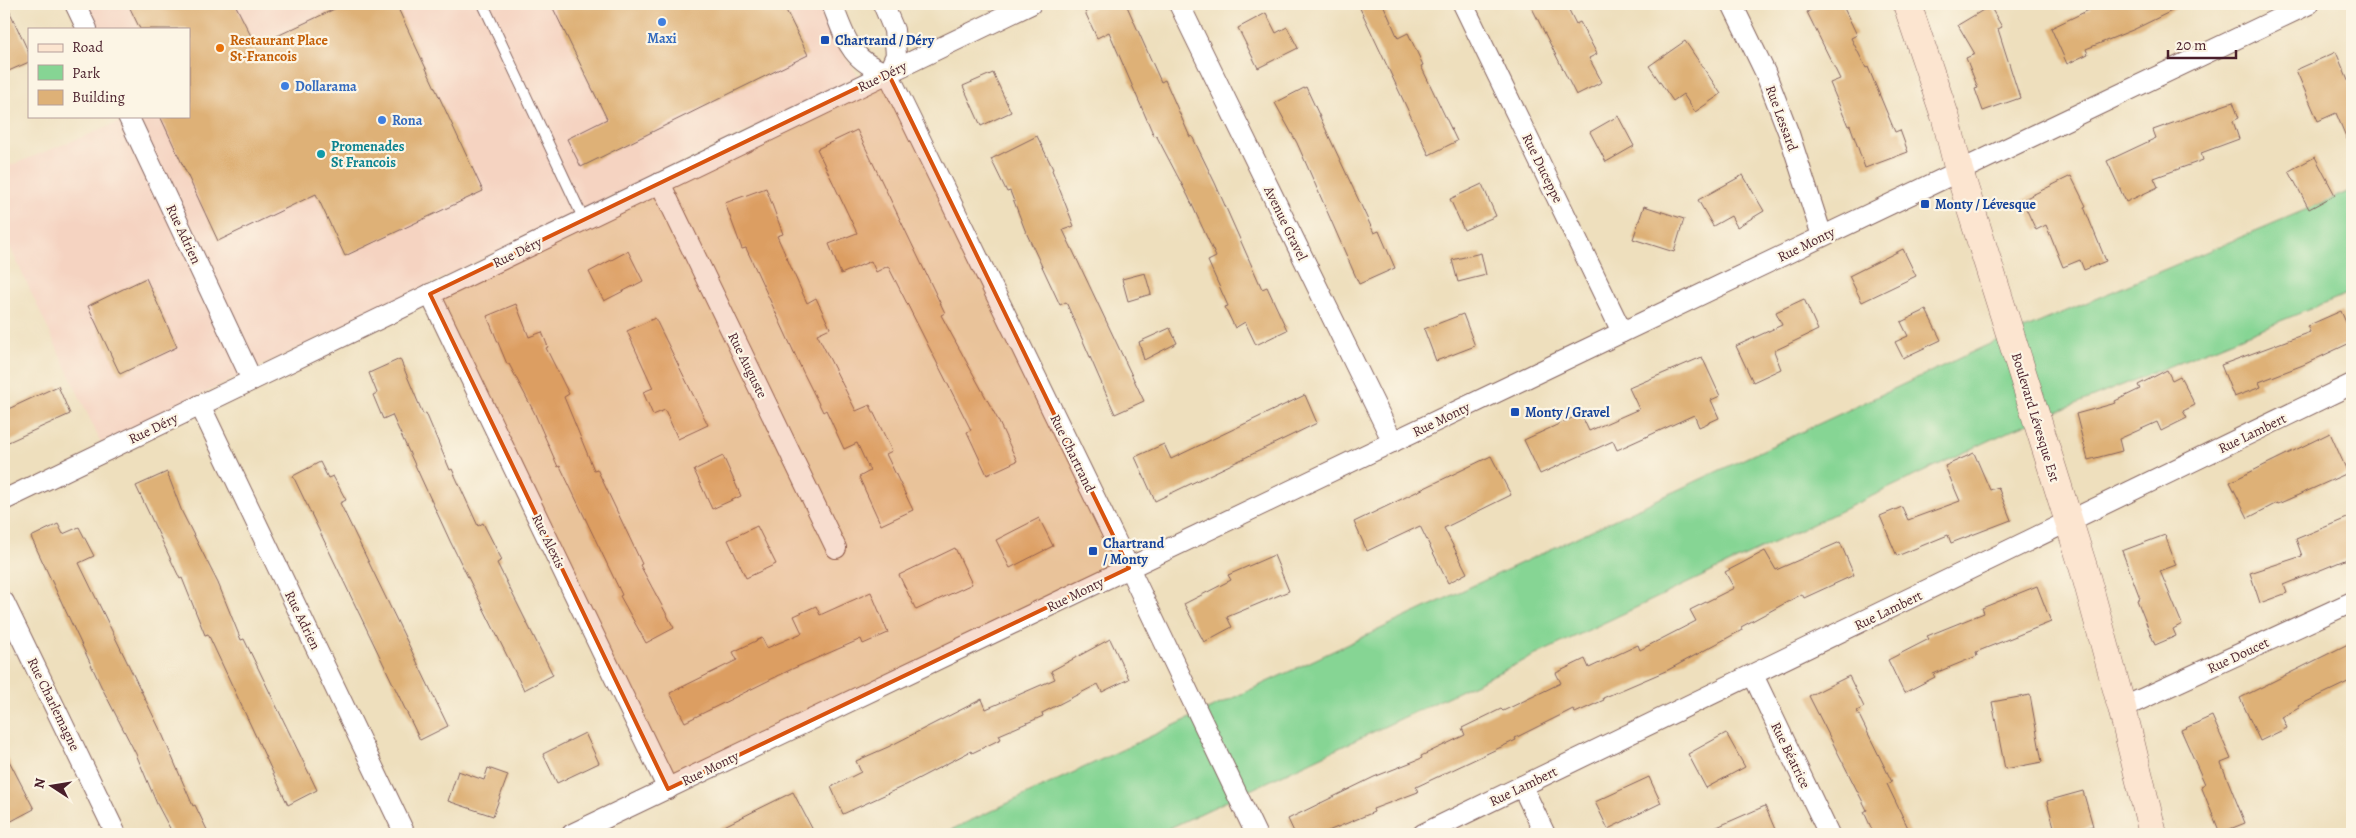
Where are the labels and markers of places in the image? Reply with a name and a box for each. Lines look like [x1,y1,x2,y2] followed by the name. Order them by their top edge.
[656,16,668,28] marker: Maxi
[647,29,677,48] place label: Maxi
[230,31,328,66] place label: Restaurant Place St-Francois
[835,31,935,50] place label: Chartrand / Déry
[819,34,831,46] marker: Chartrand / Déry
[214,42,226,54] marker: Restaurant Place St-Francois
[295,77,357,96] place label: Dollarama
[279,80,291,92] marker: Dollarama
[392,111,423,130] place label: Rona
[376,114,388,126] marker: Rona
[331,137,405,172] place label: Promenades St Francois
[315,148,327,160] marker: Promenades St Francois
[1935,195,2037,214] place label: Monty / Lévesque
[1919,198,1931,210] marker: Monty / Lévesque
[1525,403,1610,422] place label: Monty / Gravel
[1509,406,1521,418] marker: Monty / Gravel
[1103,534,1165,569] place label: Chartrand / Monty
[1087,545,1099,557] marker: Chartrand / Monty

